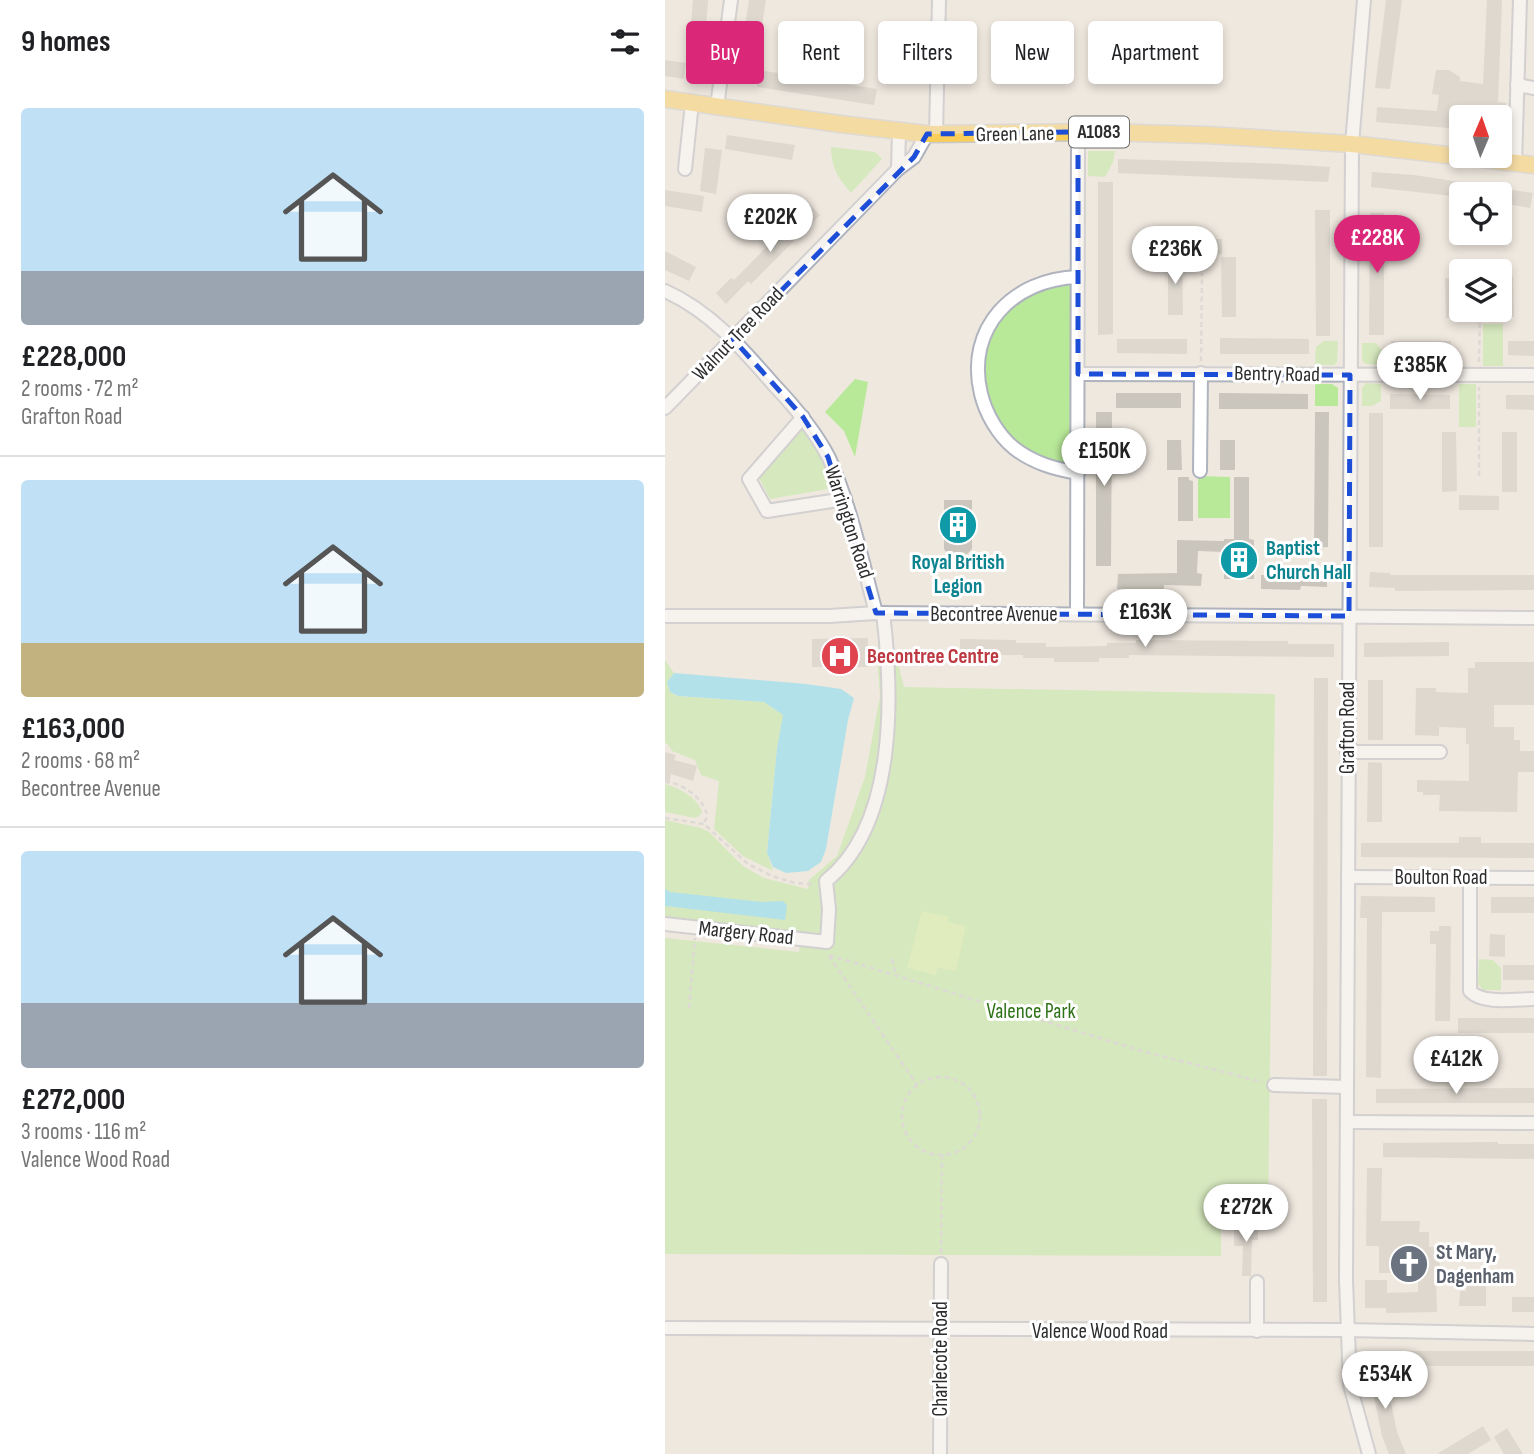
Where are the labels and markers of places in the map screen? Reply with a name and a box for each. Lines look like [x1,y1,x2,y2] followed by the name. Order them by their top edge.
[721,194,819,254] pin: £202K
[1328,216,1426,275] pin: £228K
[1126,226,1224,286] pin: £236K
[1371,342,1469,402] pin: £385K
[1055,428,1153,488] pin: £150K
[937,504,979,546] building icon: Royal British Legion
[1266,536,1351,585] place label: Baptist Church Hall
[1218,539,1260,581] building icon: Baptist Church Hall
[911,550,1005,599] place label: Royal British Legion
[1096,590,1194,649] pin: £163K
[819,635,861,677] hospital icon: Becontree Centre
[867,644,999,669] place label: Becontree Centre
[1407,1036,1505,1096] pin: £412K
[1197,1184,1295,1244] pin: £272K
[1436,1240,1514,1289] place label: St Mary, Dagenham
[1388,1243,1430,1285] church icon: St Mary, Dagenham
[1336,1352,1434,1411] pin: £534K

